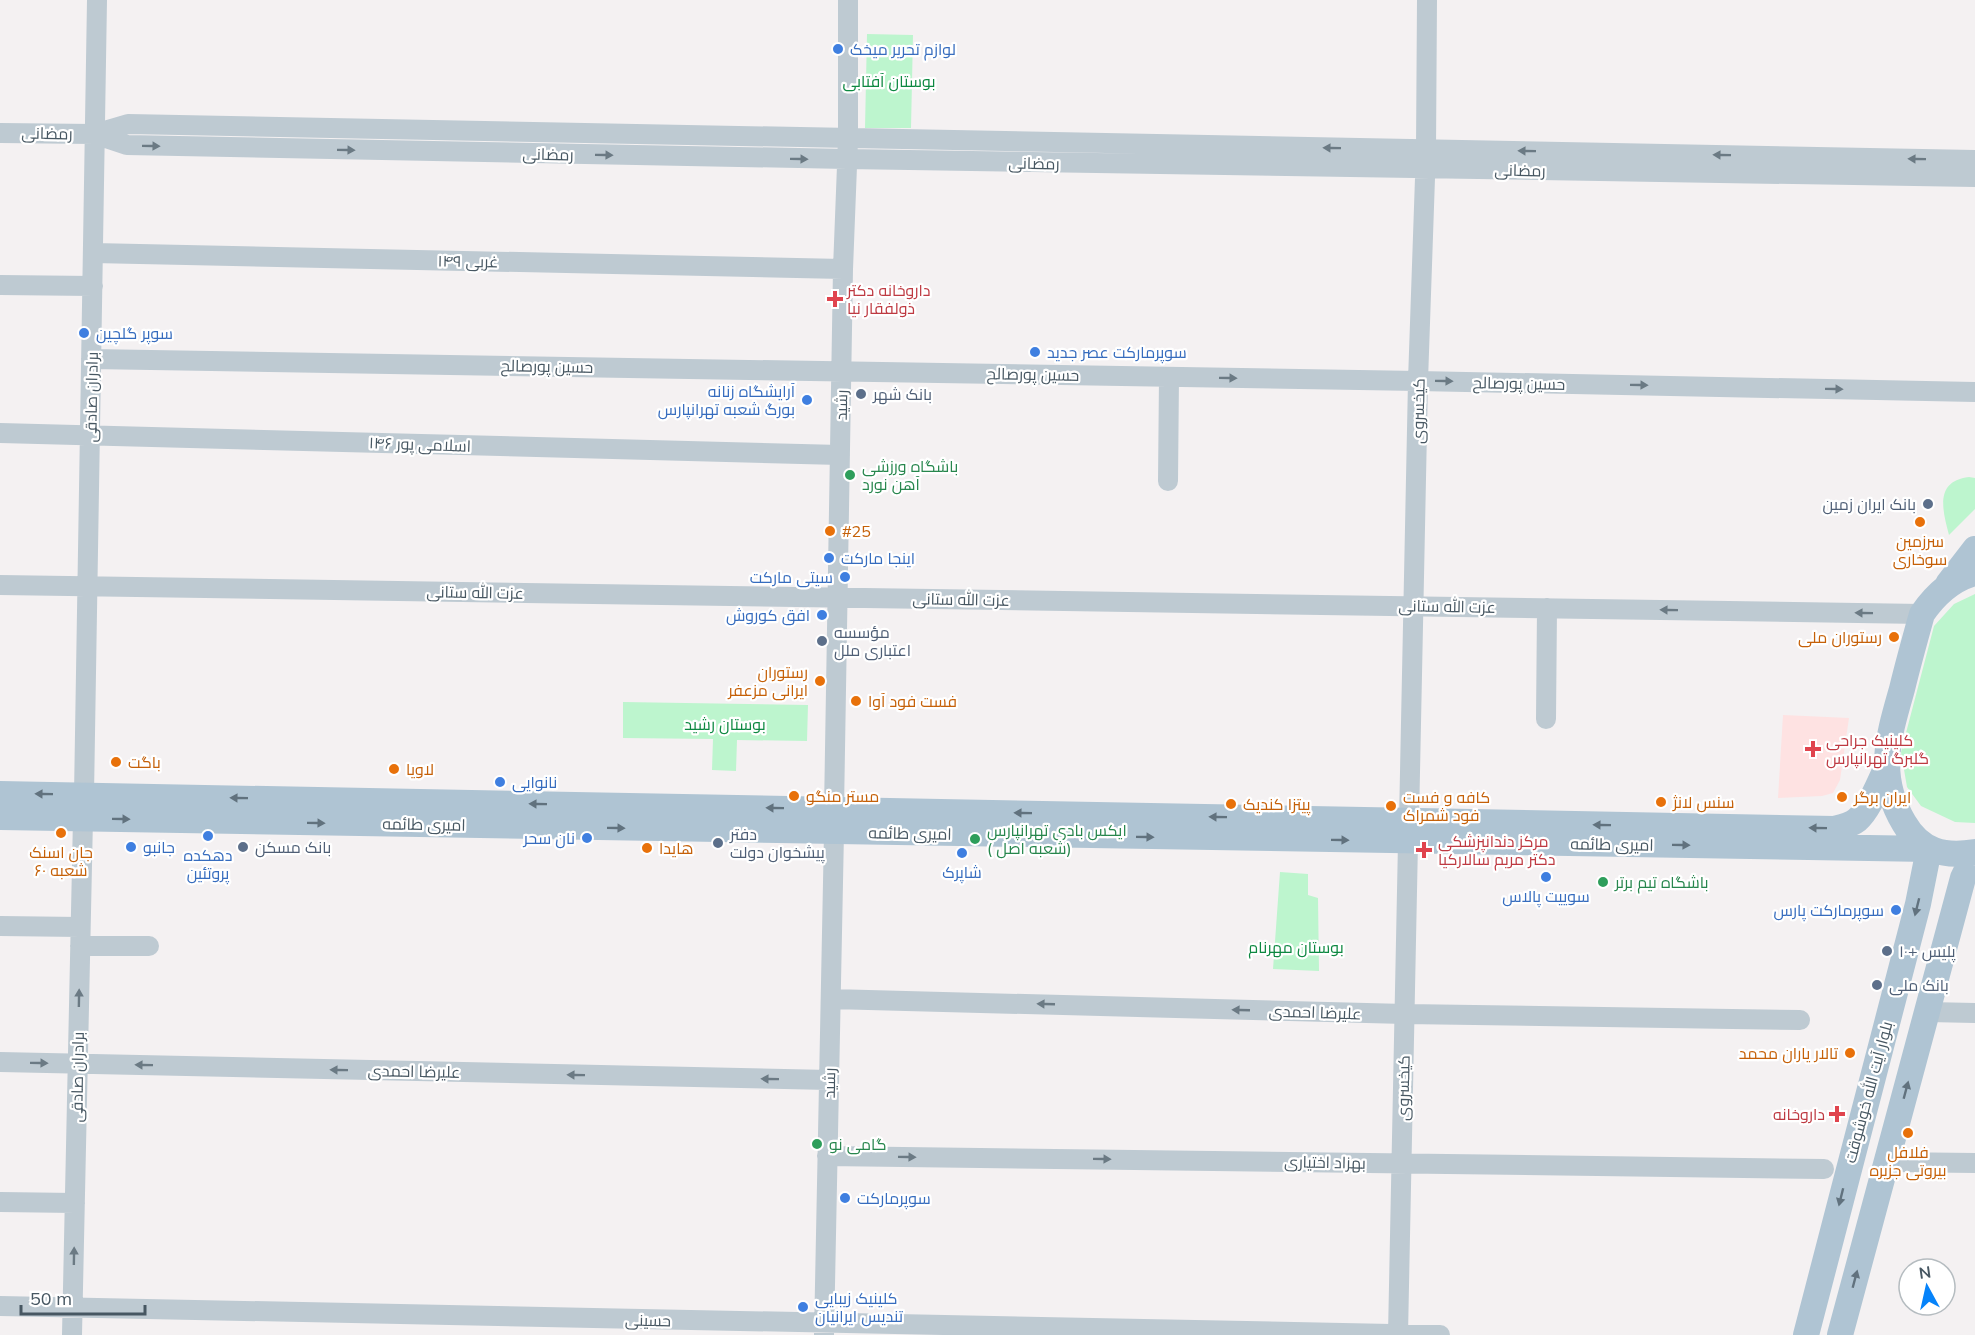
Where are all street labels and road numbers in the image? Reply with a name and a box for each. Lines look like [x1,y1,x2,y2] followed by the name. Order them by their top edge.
[21,123,73,144] street label: رمضانی
[522,144,574,165] street label: رمضانی
[1008,153,1060,174] street label: رمضانی
[1494,160,1546,181] street label: رمضانی
[437,250,499,273] street label: ۱۴۹ غربی
[80,351,103,443] street label: برادران صادقی
[500,355,594,379] street label: حسین پورصالح
[986,363,1080,387] street label: حسین پورصالح
[1472,372,1566,396] street label: حسین پورصالح
[1407,378,1430,444] street label: کیخسروی
[831,389,851,421] street label: رشید
[369,432,471,458] street label: ۱۴۶ اسلامی پور
[426,581,524,604] street label: عزت الله ستانی
[912,588,1010,611] street label: عزت الله ستانی
[1398,595,1496,618] street label: عزت الله ستانی
[382,813,466,836] street label: امیری طائمه
[868,822,952,845] street label: امیری طائمه
[1570,833,1654,856] street label: امیری طائمه
[1268,1000,1362,1025] street label: علیرضا احمدی
[1839,1019,1897,1165] street label: بلوار آیت الله خوشوقت
[66,1031,89,1123] street label: برادران صادقی
[1392,1055,1415,1121] street label: کیخسروی
[367,1060,461,1083] street label: علیرضا احمدی
[819,1067,839,1099] street label: رشید
[1284,1151,1366,1174] street label: بهزاد اختیاری
[625,1310,671,1331] street label: حسینی

